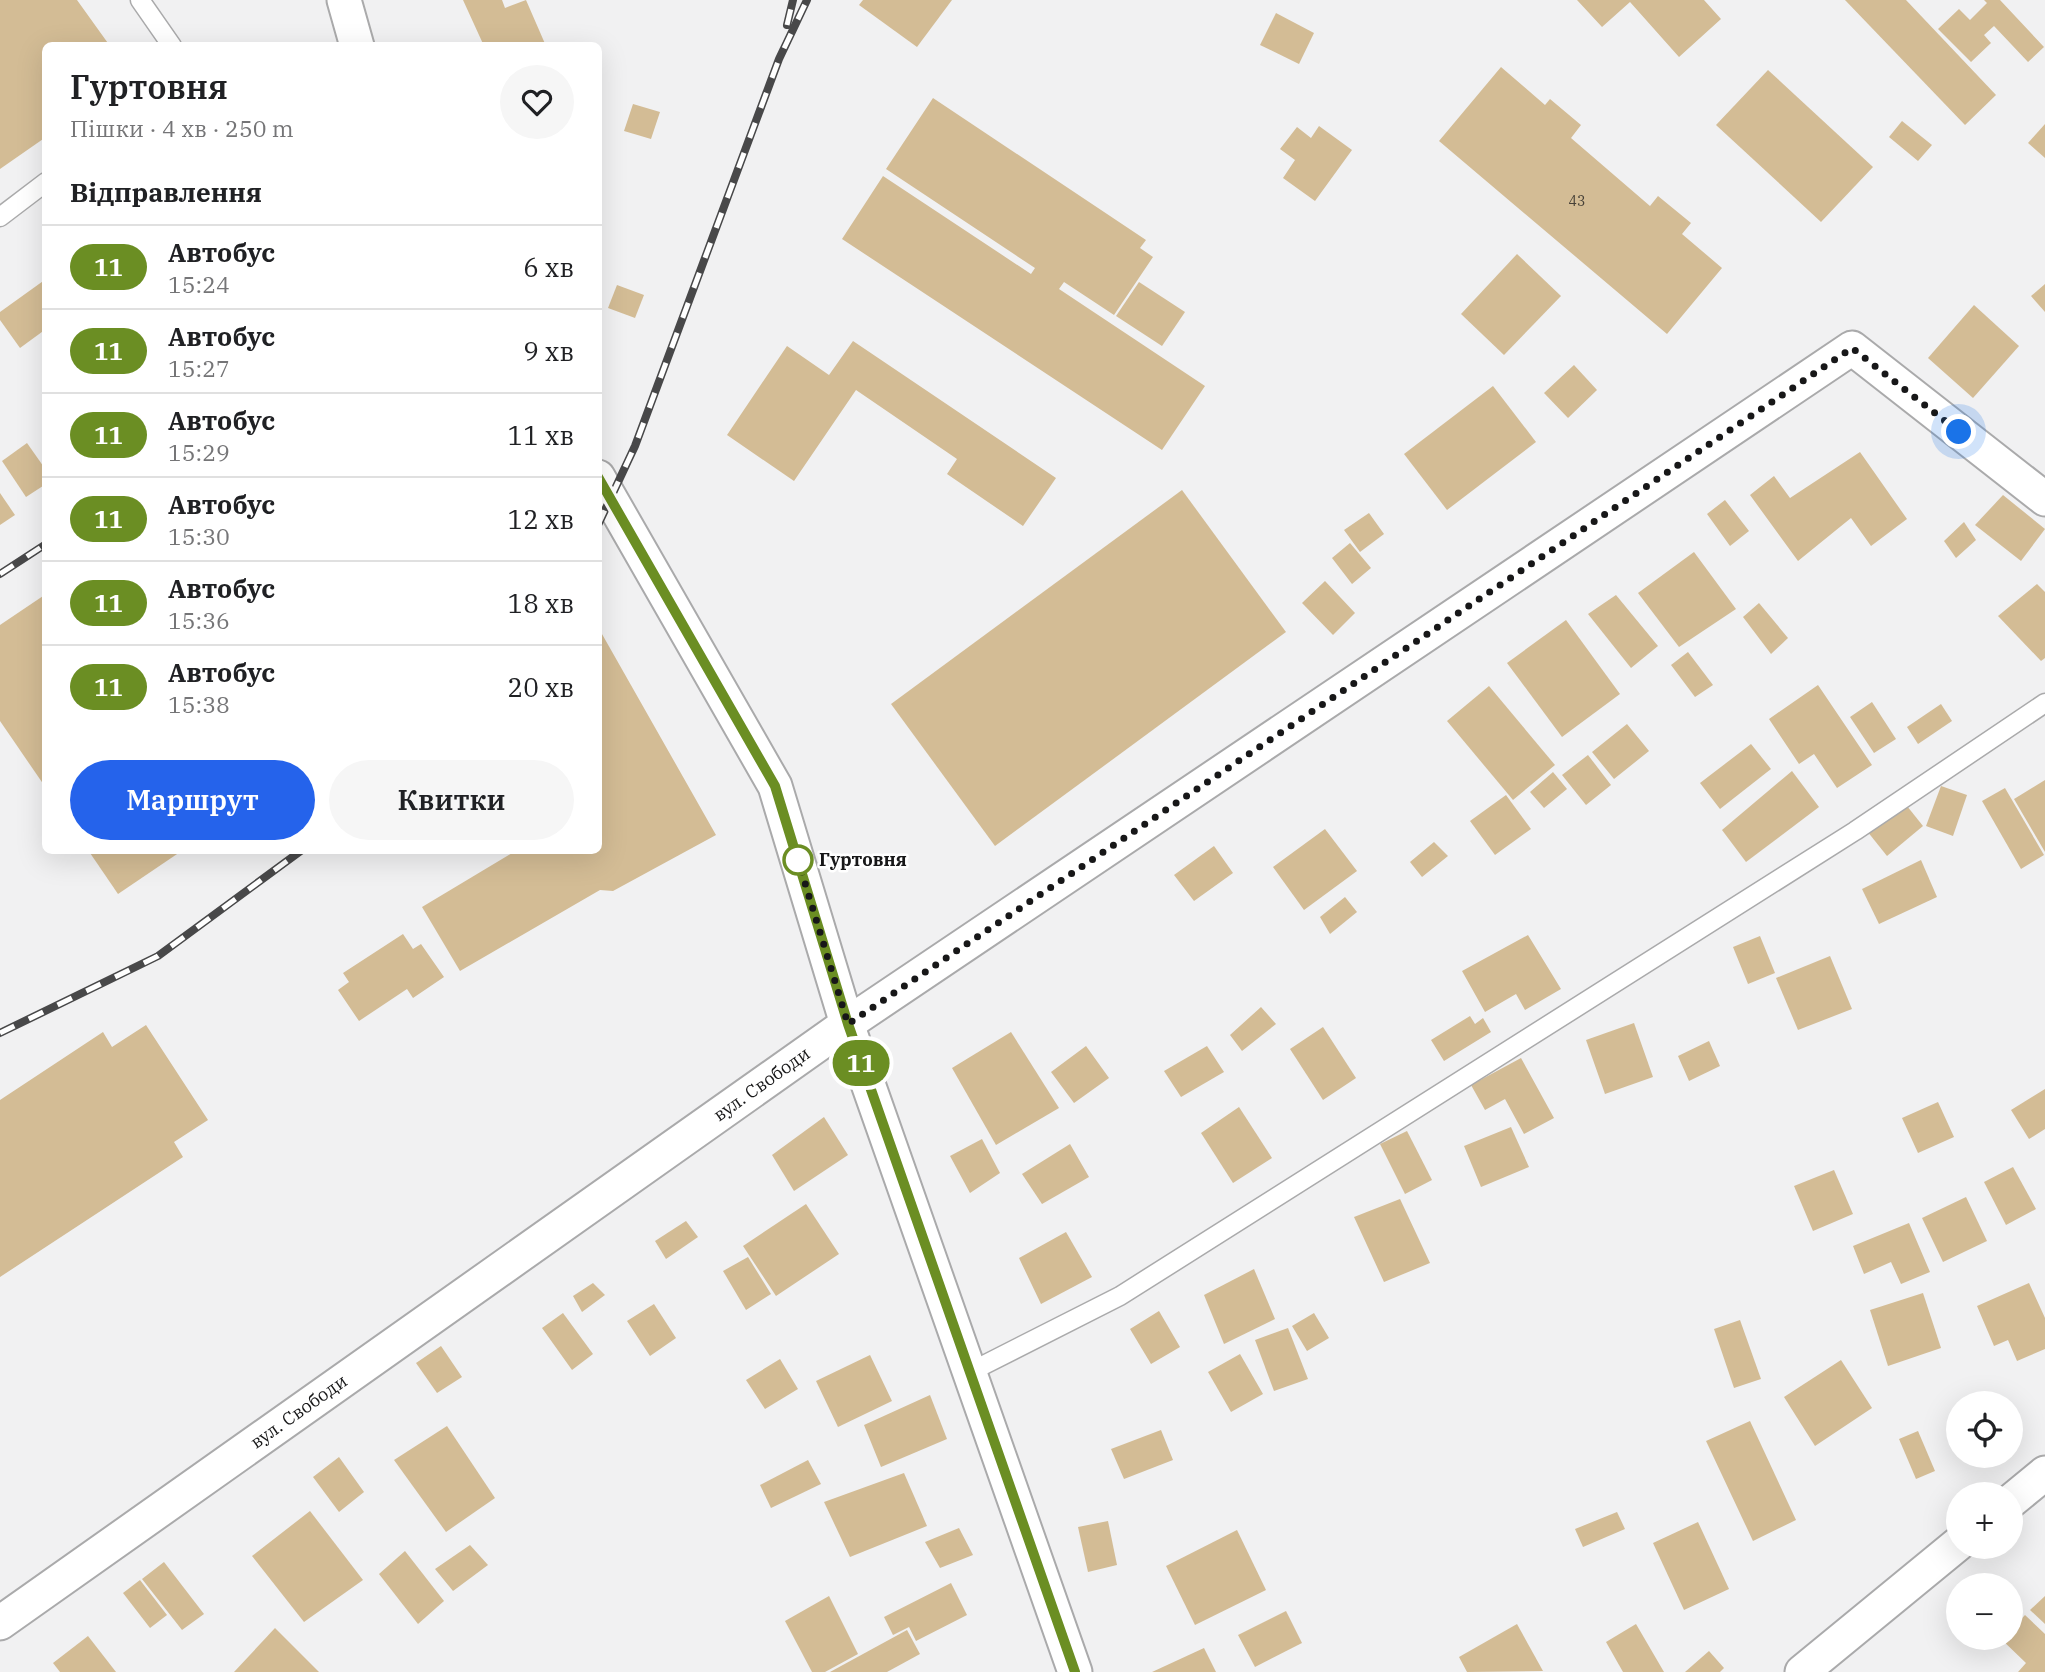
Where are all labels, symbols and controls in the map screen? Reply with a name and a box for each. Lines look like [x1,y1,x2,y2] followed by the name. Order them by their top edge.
[70,65,228,108] text: Гуртовня
[500,65,574,139] button: heart
[70,113,294,143] text: Пішки · 4 хв · 250 m
[70,175,262,209] text: Відправлення
[1569,192,1585,210] house number: 43
[168,235,275,269] text: Автобус
[523,250,574,284] text: 6 хв
[94,251,123,283] text: 11
[168,269,230,299] text: 15:24
[168,319,275,353] text: Автобус
[523,334,574,368] text: 9 хв
[94,335,123,367] text: 11
[168,353,230,383] text: 15:27
[168,403,275,437] text: Автобус
[1941,414,1976,449] your location
[508,418,574,452] text: 11 хв
[94,419,123,451] text: 11
[168,437,230,467] text: 15:29
[168,487,275,521] text: Автобус
[508,502,574,536] text: 12 хв
[94,503,123,535] text: 11
[168,521,230,551] text: 15:30
[168,571,275,605] text: Автобус
[508,586,574,620] text: 18 хв
[94,587,123,619] text: 11
[168,605,230,635] text: 15:36
[168,655,275,689] text: Автобус
[508,670,574,704] text: 20 хв
[94,671,123,703] text: 11
[168,689,230,719] text: 15:38
[70,760,315,840] button: Маршрут
[329,760,574,840] button: Квитки
[783,845,813,875] marker: Гуртовня
[819,848,907,871] place label: Гуртовня
[830,1040,892,1086] line badge: 11
[709,1042,814,1126] street label: вул. Свободи
[847,1047,875,1079] text: 11
[246,1369,351,1453] street label: вул. Свободи
[1946,1391,2023,1650] map controls
[1946,1391,2023,1468] button: locate
[1946,1482,2023,1559] button: +
[1946,1573,2023,1650] button: −

